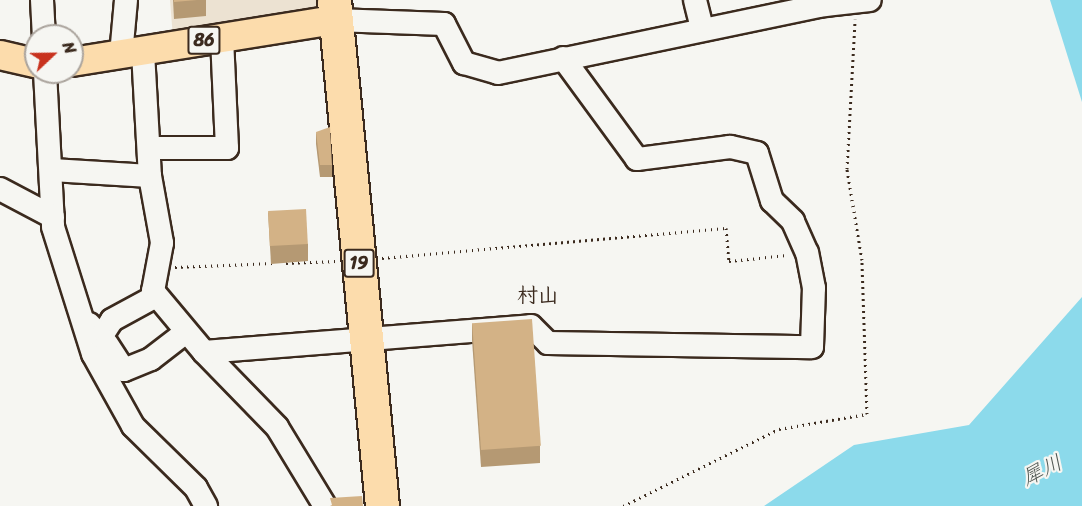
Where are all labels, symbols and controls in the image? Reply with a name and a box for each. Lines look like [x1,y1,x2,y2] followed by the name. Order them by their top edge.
[24,24,84,84] north arrow
[186,25,222,55] road number: 86
[54,37,85,58] text: N
[342,248,376,278] road number: 19
[517,282,559,308] district label: 村山
[1018,449,1066,491] water label: 犀川

